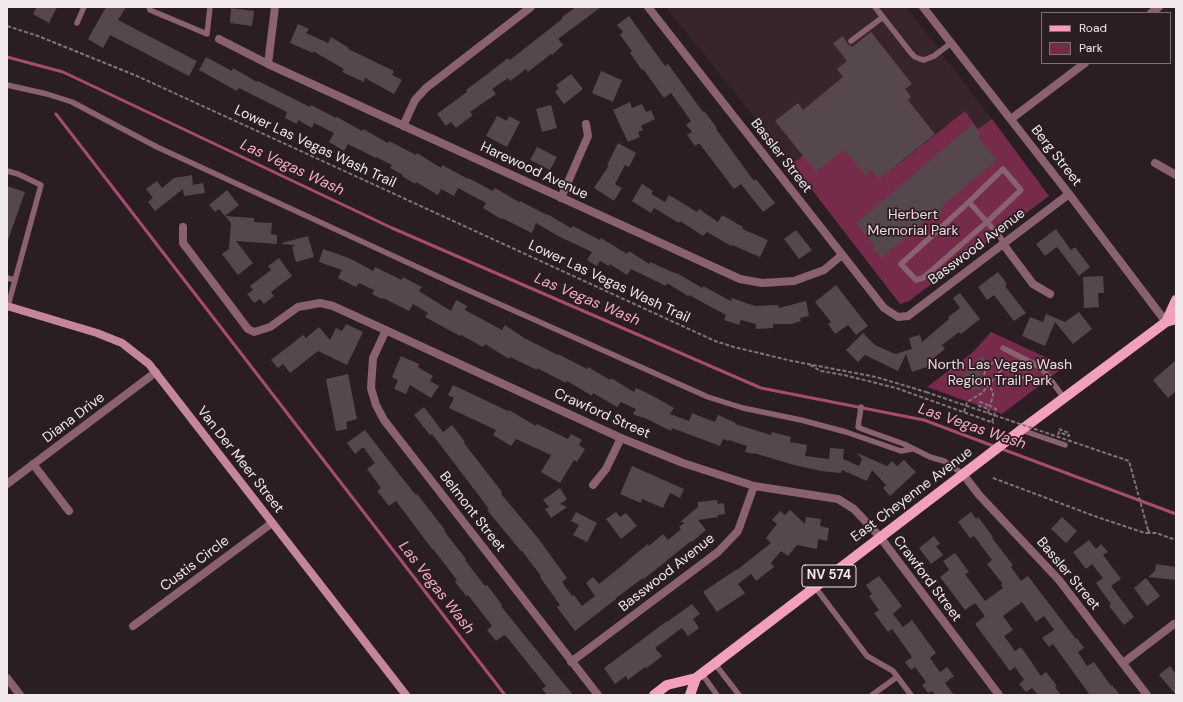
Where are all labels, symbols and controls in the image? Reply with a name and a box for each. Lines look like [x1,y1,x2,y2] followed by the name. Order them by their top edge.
[1041,12,1171,64] legend
[1079,20,1107,36] text: Road
[1079,40,1103,56] text: Park
[232,102,398,192] street label: Lower Las Vegas Wash Trail
[747,115,815,197] street label: Bassler Street
[1027,122,1085,190] street label: Berg Street
[237,136,347,200] water label: Las Vegas Wash
[478,139,590,203] street label: Harewood Avenue
[925,205,1029,289] street label: Basswood Avenue
[867,207,959,240] park label: Herbert Memorial Park
[526,237,692,327] street label: Lower Las Vegas Wash Trail
[532,270,642,330] water label: Las Vegas Wash
[928,357,1072,390] park label: North Las Vegas Wash Region Trail Park
[551,385,653,443] street label: Crawford Street
[40,389,108,447] street label: Diana Drive
[916,400,1028,454] water label: Las Vegas Wash
[193,403,287,517] street label: Van Der Meer Street
[848,444,976,546] street label: East Cheyenne Avenue
[435,469,509,555] street label: Belmont Street
[616,530,718,616] street label: Basswood Avenue
[157,533,233,595] street label: Custis Circle
[889,533,965,625] street label: Crawford Street
[1033,534,1103,614] street label: Bassler Street
[394,538,478,638] water label: Las Vegas Wash
[802,565,856,587] road number: NV 574

